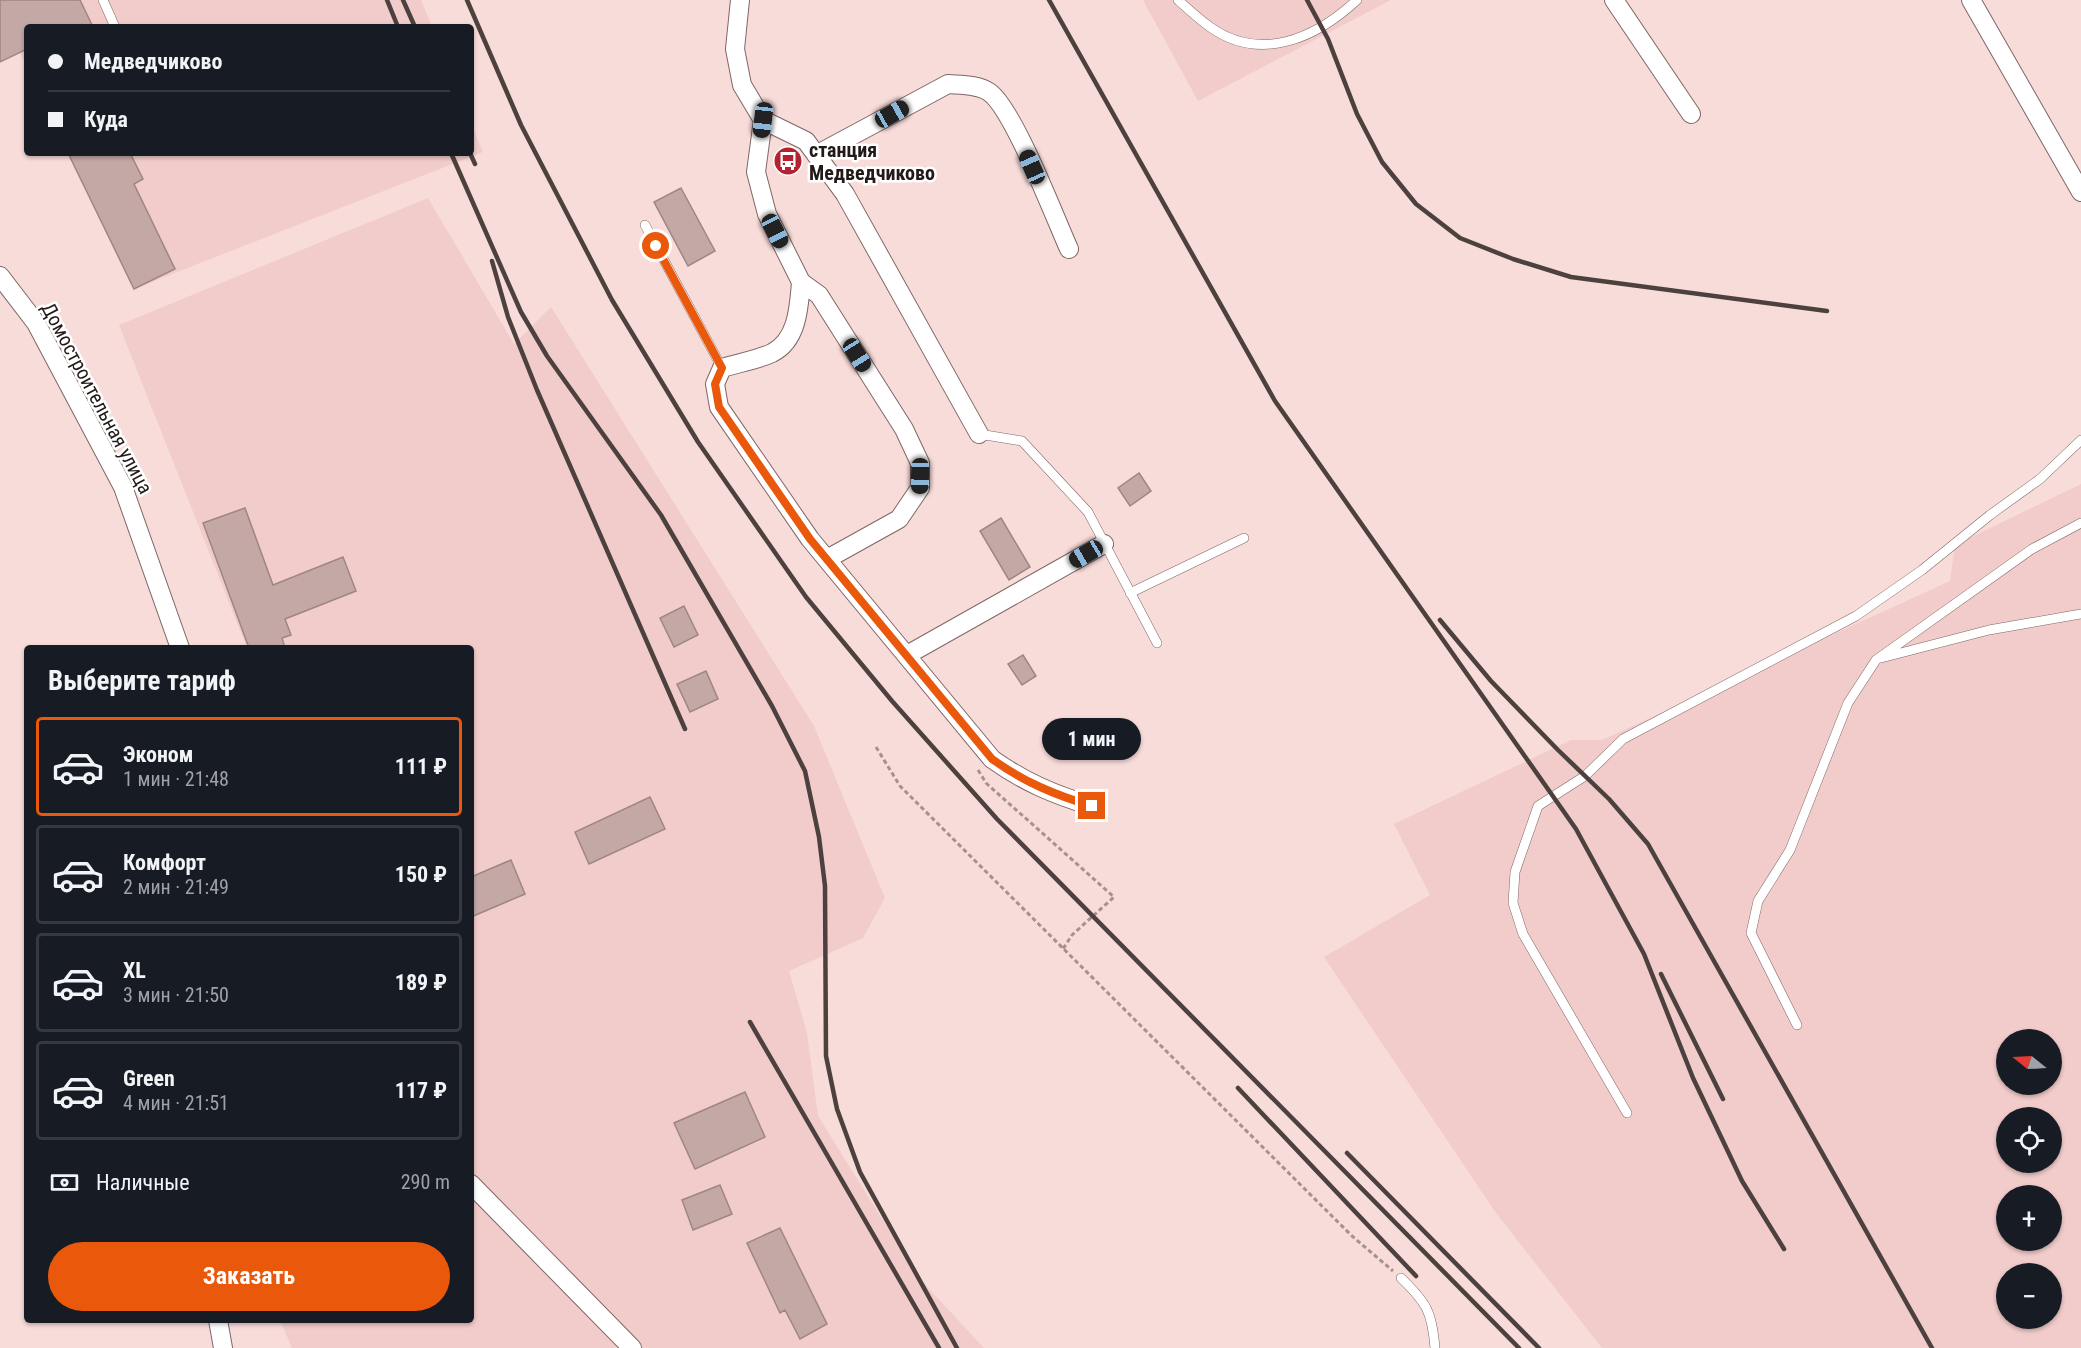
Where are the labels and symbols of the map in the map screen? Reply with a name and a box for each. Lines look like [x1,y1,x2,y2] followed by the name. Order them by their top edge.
[872,97,912,131] car
[752,101,774,139] car
[809,138,935,185] place label: станция Медведчиково
[772,145,804,177] bus stop icon: станция Медведчиково
[1016,147,1048,187] car
[759,211,791,251] car
[642,232,669,259] route start
[36,298,158,498] street label: Домостроительная улица
[840,335,874,375] car
[911,458,929,494] car
[1066,537,1106,571] car
[1042,719,1142,761] callout: 1 мин
[1078,792,1105,819] route end
[1996,1029,2062,1095] north arrow

